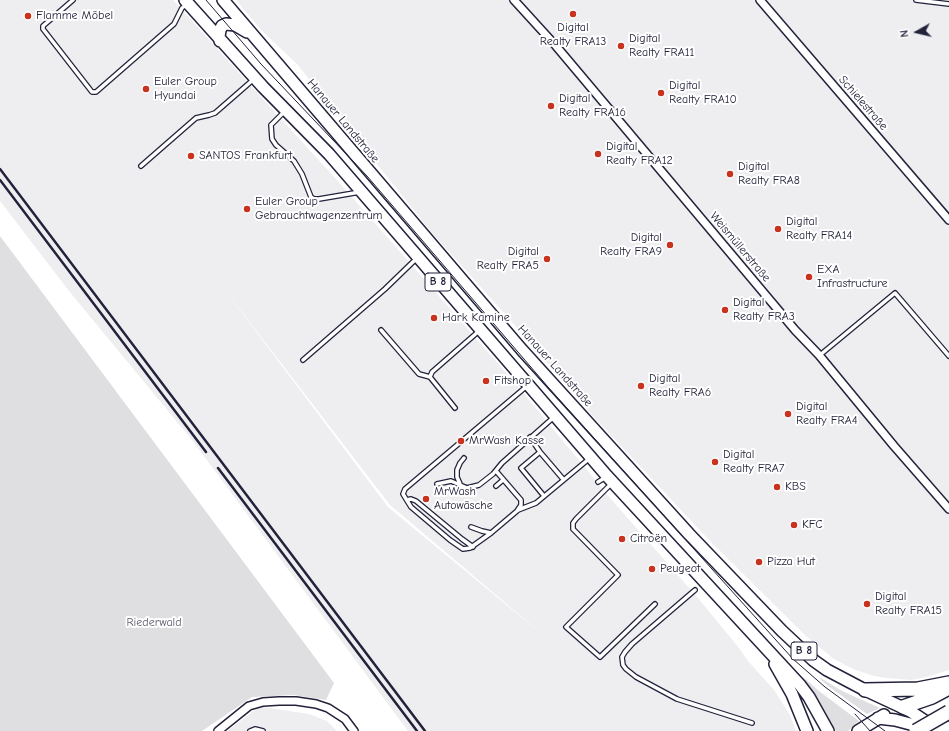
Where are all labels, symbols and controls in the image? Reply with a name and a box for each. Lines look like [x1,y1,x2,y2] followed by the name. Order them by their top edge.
[36,9,113,23] place label: Flamme Möbel
[568,9,578,19] marker: Digital Realty FRA13
[23,11,33,21] marker: Flamme Möbel
[897,12,937,52] north arrow
[540,21,606,49] place label: Digital Realty FRA13
[898,29,912,38] text: N
[629,32,694,60] place label: Digital Realty FRA11
[616,41,626,51] marker: Digital Realty FRA11
[835,73,891,133] street label: Schielestraße
[154,75,217,103] place label: Euler Group Hyundai
[304,76,382,166] street label: Hanauer Landstraße
[669,79,737,107] place label: Digital Realty FRA10
[141,84,151,94] marker: Euler Group Hyundai
[656,88,666,98] marker: Digital Realty FRA10
[559,92,626,120] place label: Digital Realty FRA16
[546,101,556,111] marker: Digital Realty FRA16
[606,140,673,168] place label: Digital Realty FRA12
[199,149,292,163] place label: SANTOS Frankfurt
[593,149,603,159] marker: Digital Realty FRA12
[186,151,196,161] marker: SANTOS Frankfurt
[738,160,800,188] place label: Digital Realty FRA8
[725,169,735,179] marker: Digital Realty FRA8
[255,195,383,223] place label: Euler Group Gebrauchtwagenzentrum
[242,204,252,214] marker: Euler Group Gebrauchtwagenzentrum
[707,209,773,285] street label: Weismüllerstraße
[786,215,852,243] place label: Digital Realty FRA14
[773,224,783,234] marker: Digital Realty FRA14
[600,231,662,259] place label: Digital Realty FRA9
[665,240,675,250] marker: Digital Realty FRA9
[477,245,539,273] place label: Digital Realty FRA5
[542,254,552,264] marker: Digital Realty FRA5
[817,263,888,291] place label: EXA Infrastructure
[804,272,814,282] marker: EXA Infrastructure
[425,273,451,291] road number: B 8
[733,296,795,324] place label: Digital Realty FRA3
[720,305,730,315] marker: Digital Realty FRA3
[442,311,510,325] place label: Hark Kamine
[429,313,439,323] marker: Hark Kamine
[514,322,596,410] street label: Hanauer Landstraße
[649,372,711,400] place label: Digital Realty FRA6
[494,374,531,388] place label: Fitshop
[481,376,491,386] marker: Fitshop
[636,381,646,391] marker: Digital Realty FRA6
[796,400,857,428] place label: Digital Realty FRA4
[783,409,793,419] marker: Digital Realty FRA4
[469,434,544,448] place label: MrWash Kasse
[456,436,466,446] marker: MrWash Kasse
[723,448,784,476] place label: Digital Realty FRA7
[710,457,720,467] marker: Digital Realty FRA7
[785,480,806,494] place label: KBS
[772,482,782,492] marker: KBS
[434,485,493,513] place label: MrWash Autowäsche
[421,494,431,504] marker: MrWash Autowäsche
[802,518,823,532] place label: KFC
[789,520,799,530] marker: KFC
[630,532,667,546] place label: Citroën
[617,534,627,544] marker: Citroën
[767,555,815,569] place label: Pizza Hut
[754,557,764,567] marker: Pizza Hut
[660,562,700,576] place label: Peugeot
[647,564,657,574] marker: Peugeot
[875,590,942,618] place label: Digital Realty FRA15
[862,599,872,609] marker: Digital Realty FRA15
[126,616,182,630] park label: Riederwald
[791,642,817,660] road number: B 8

